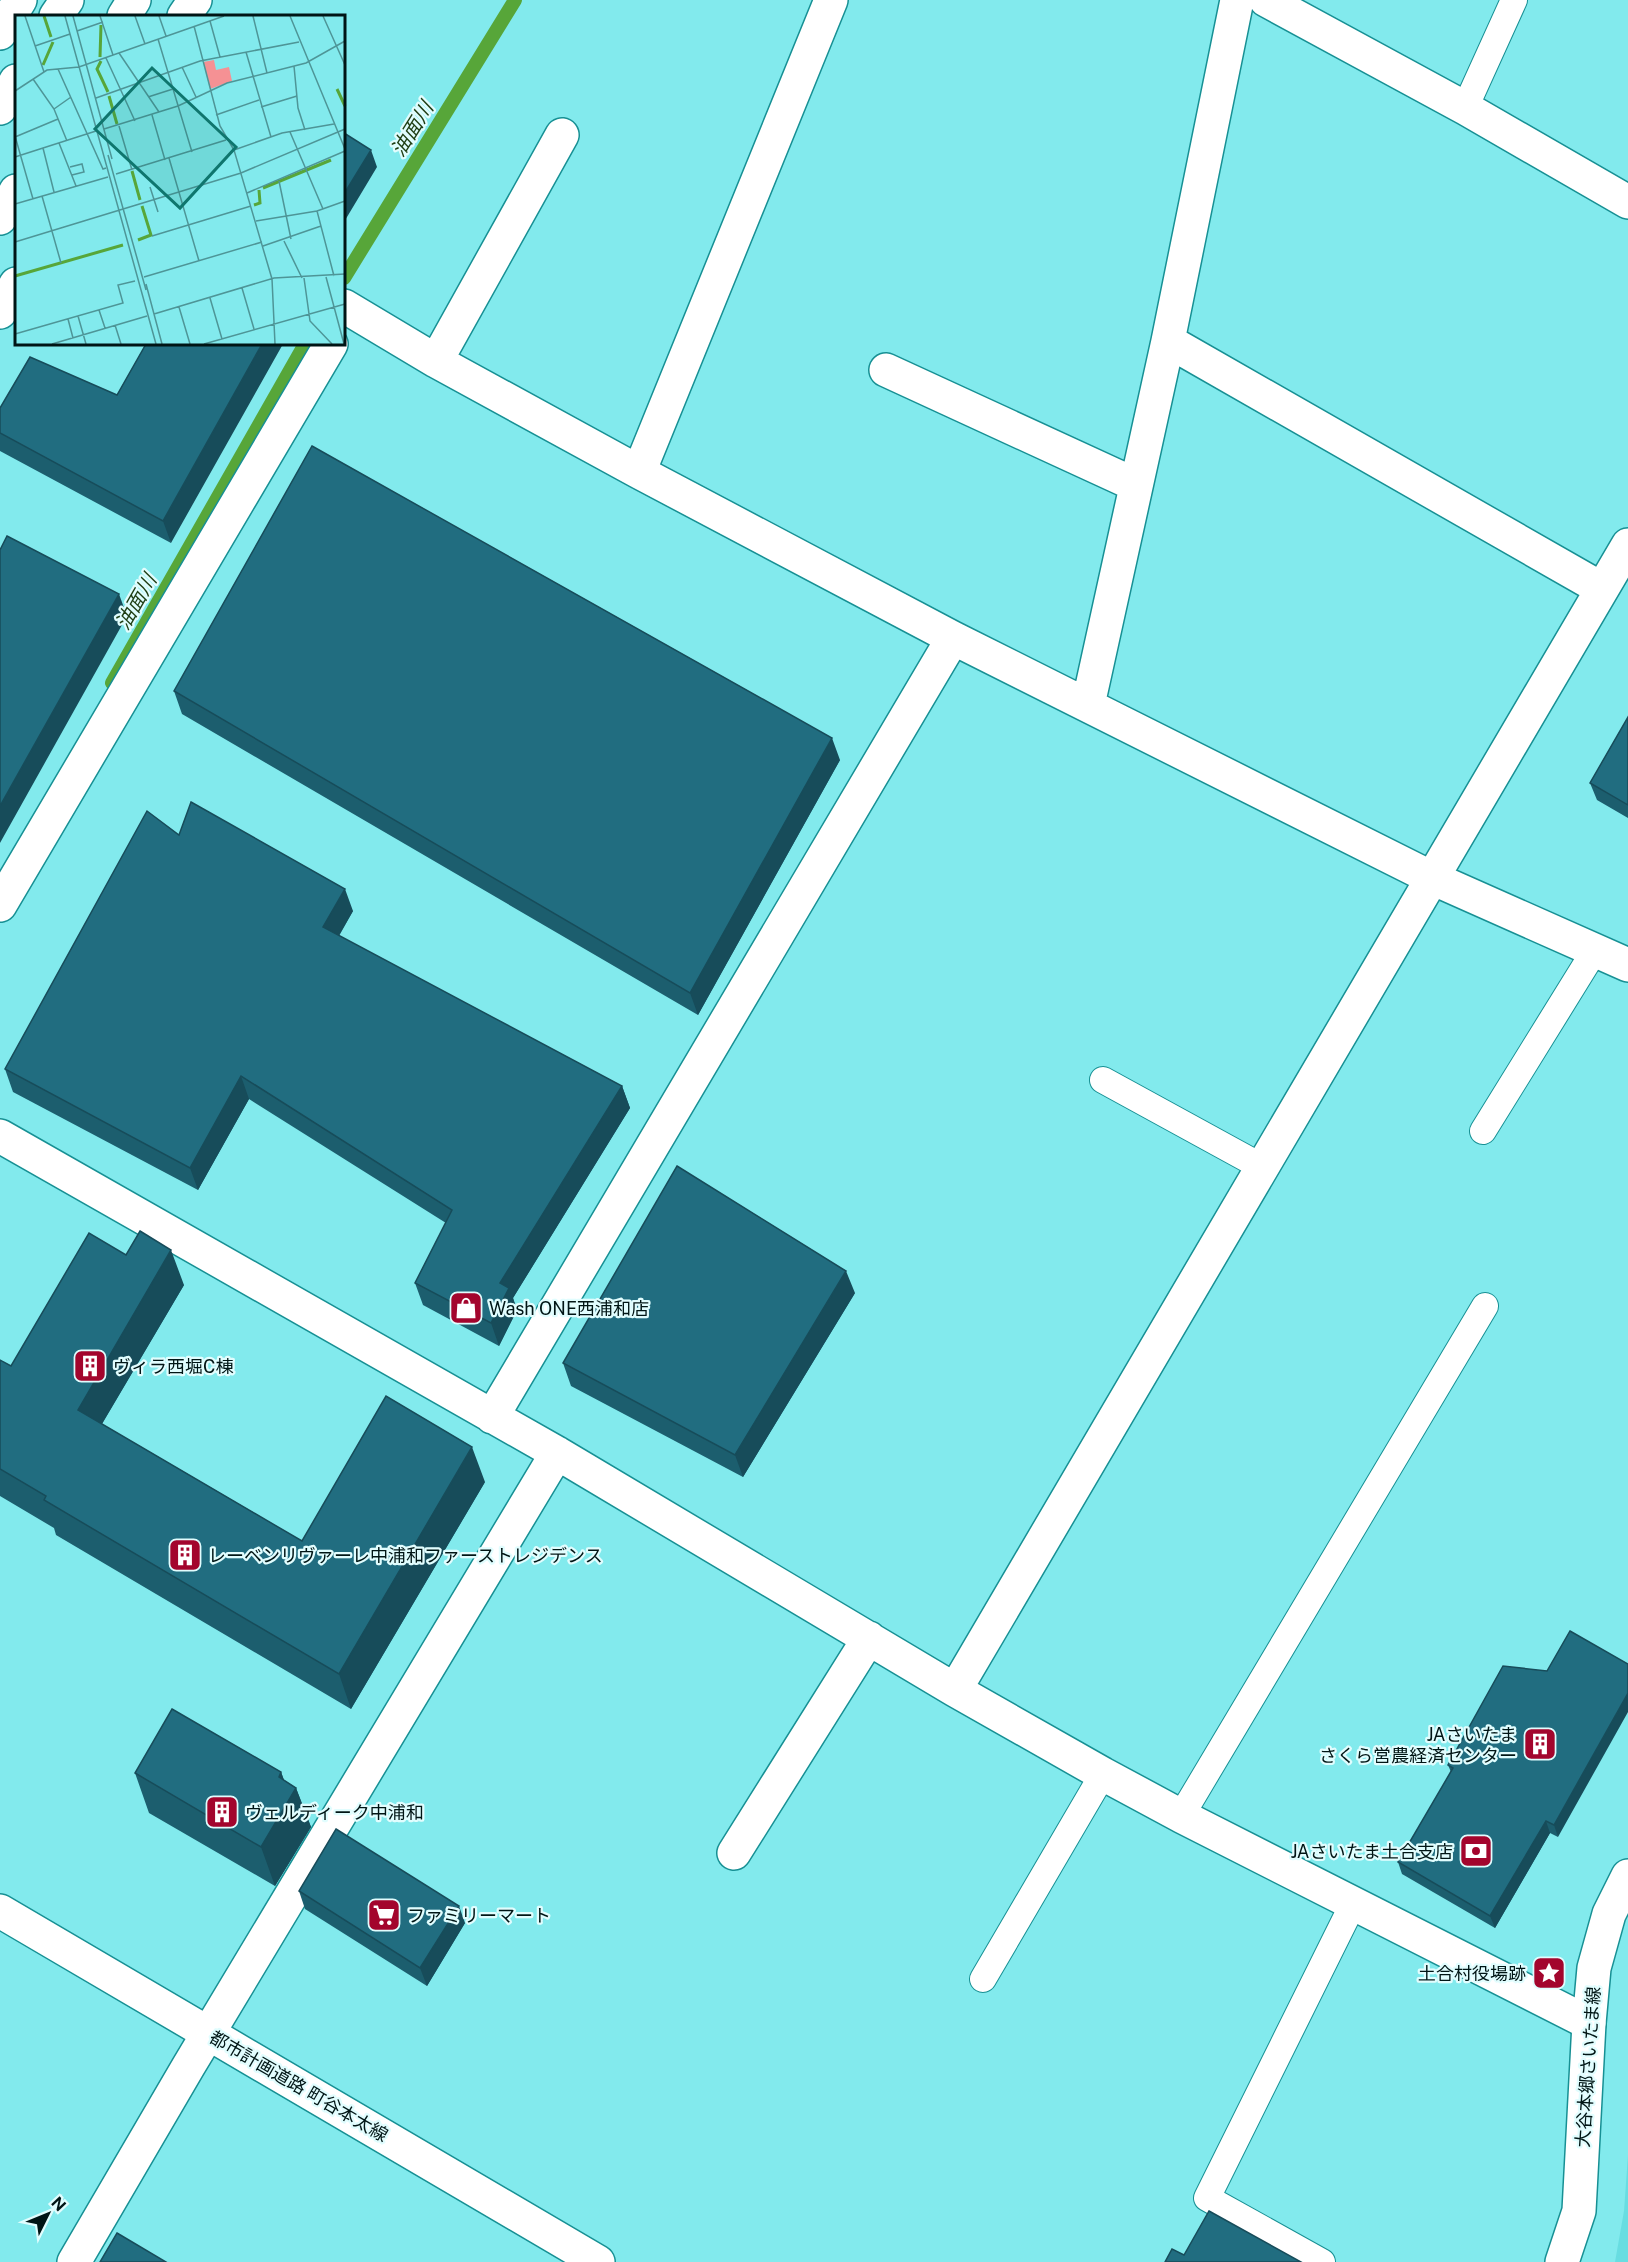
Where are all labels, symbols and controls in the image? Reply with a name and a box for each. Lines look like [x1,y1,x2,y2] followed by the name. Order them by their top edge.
[15,15,345,345] inset map
[386,96,439,161] water label: 油面川
[111,568,162,634] water label: 油面川
[448,1290,484,1326] shop icon: Wash ONE西浦和店
[489,1298,649,1319] place label: Wash ONE西浦和店
[72,1348,108,1384] building icon: ヴィラ西堀C棟
[113,1356,233,1377] place label: ヴィラ西堀C棟
[167,1537,203,1573] building icon: レーベンリヴァーレ中浦和ファーストレジデンス
[208,1545,603,1566] place label: レーベンリヴァーレ中浦和ファーストレジデンス
[1319,1724,1517,1766] place label: JAさいたま さくら営農経済センター
[1522,1726,1558,1762] building icon: JAさいたま さくら営農経済センター
[204,1794,240,1830] building icon: ヴェルディーク中浦和
[245,1802,424,1823] place label: ヴェルディーク中浦和
[1458,1833,1494,1869] bank icon: JAさいたま土合支店
[1290,1841,1453,1862] place label: JAさいたま土合支店
[366,1897,402,1933] supermarket icon: ファミリーマート
[407,1905,551,1926] place label: ファミリーマート
[1531,1955,1567,1991] place icon: 土合村役場跡
[1418,1963,1526,1984] place label: 土合村役場跡
[1572,1986,1604,2148] street label: 大谷本郷さいたま線
[206,2026,392,2146] street label: 都市計画道路 町谷本太線
[18,2184,78,2244] north arrow
[47,2193,70,2215] text: N

